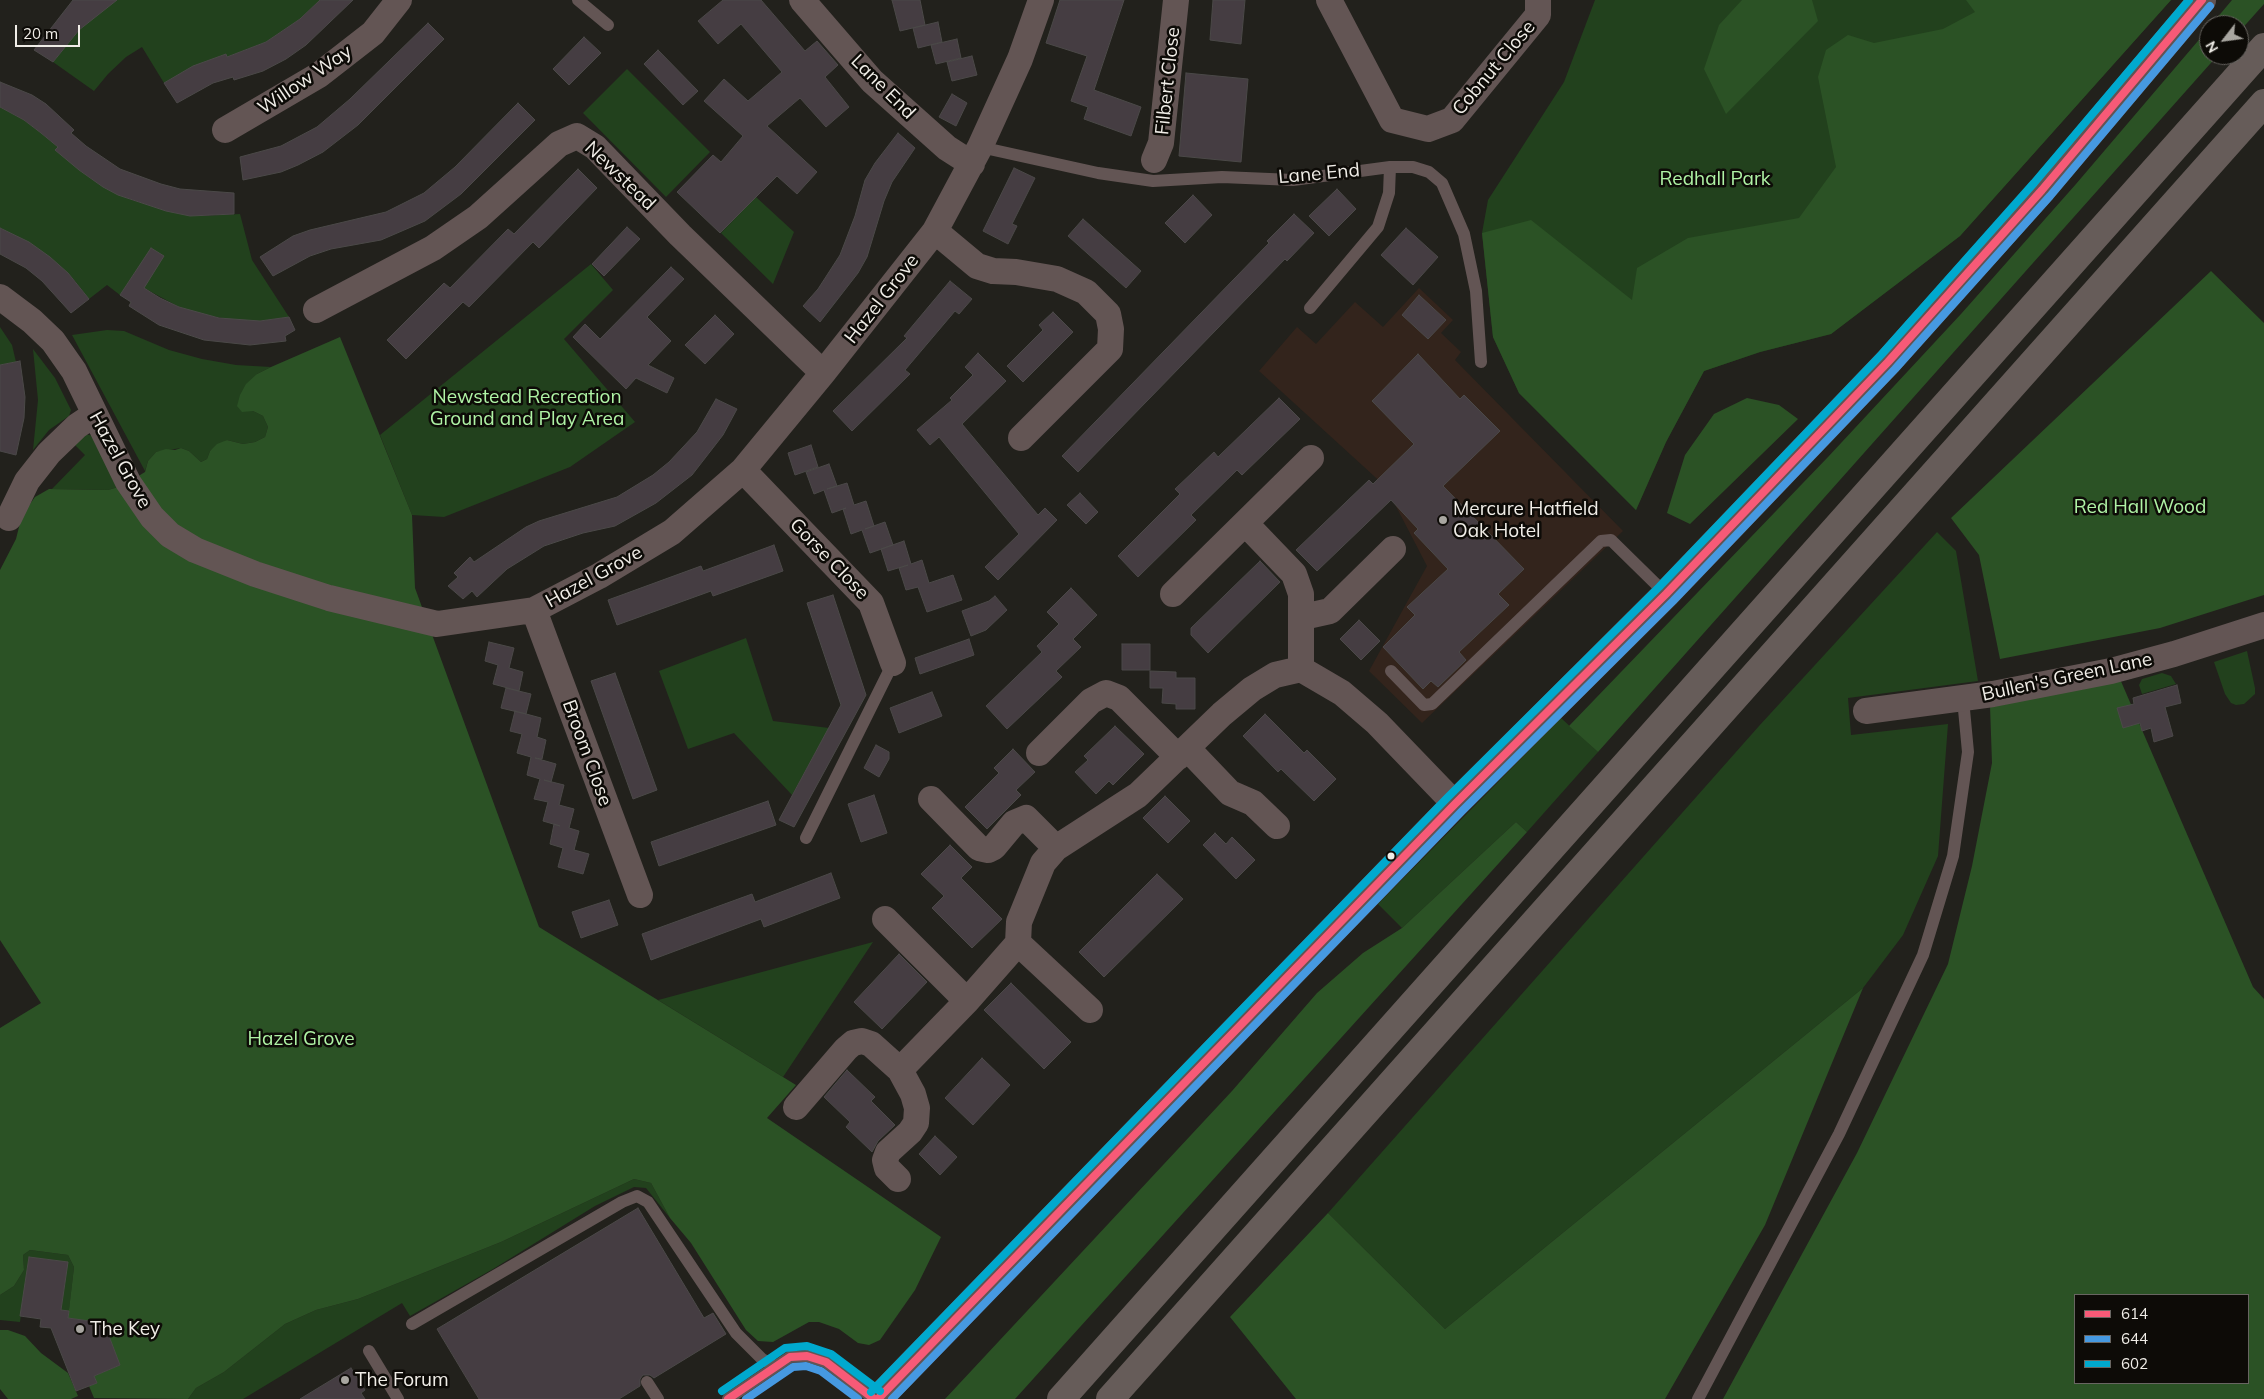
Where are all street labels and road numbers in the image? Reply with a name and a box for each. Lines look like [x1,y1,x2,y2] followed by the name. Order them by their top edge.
[1448,16,1540,120] street label: Cobnut Close
[1151,26,1185,136] street label: Filbert Close
[254,40,356,120] street label: Willow Way
[846,50,920,124] street label: Lane End
[580,137,660,215] street label: Newstead
[1277,159,1361,189] street label: Lane End
[840,250,924,348] street label: Hazel Grove
[84,408,156,512] street label: Hazel Grove
[785,514,873,604] street label: Gorse Close
[542,541,646,613] street label: Hazel Grove
[1980,648,2154,706] street label: Bullen's Green Lane
[557,697,617,809] street label: Broom Close

